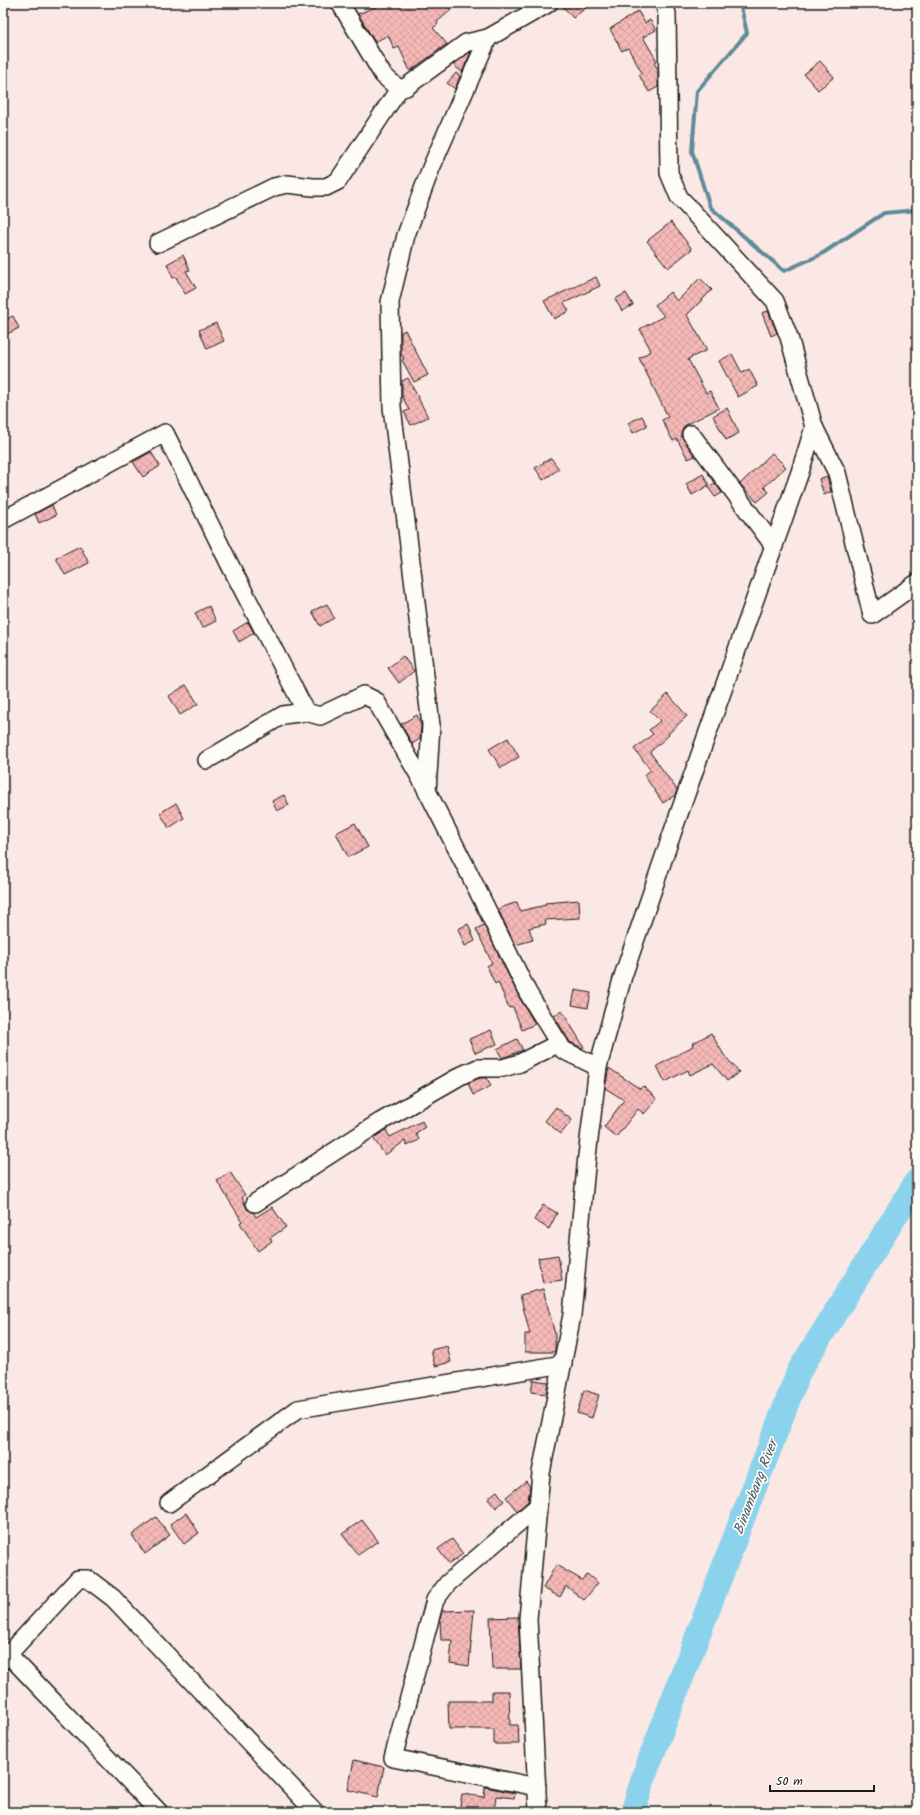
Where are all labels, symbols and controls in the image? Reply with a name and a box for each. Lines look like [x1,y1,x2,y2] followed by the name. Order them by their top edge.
[728,1434,785,1538] water label: Binambang River
[770,1767,874,1793] scale bar
[776,1772,803,1791] text: 50 m

